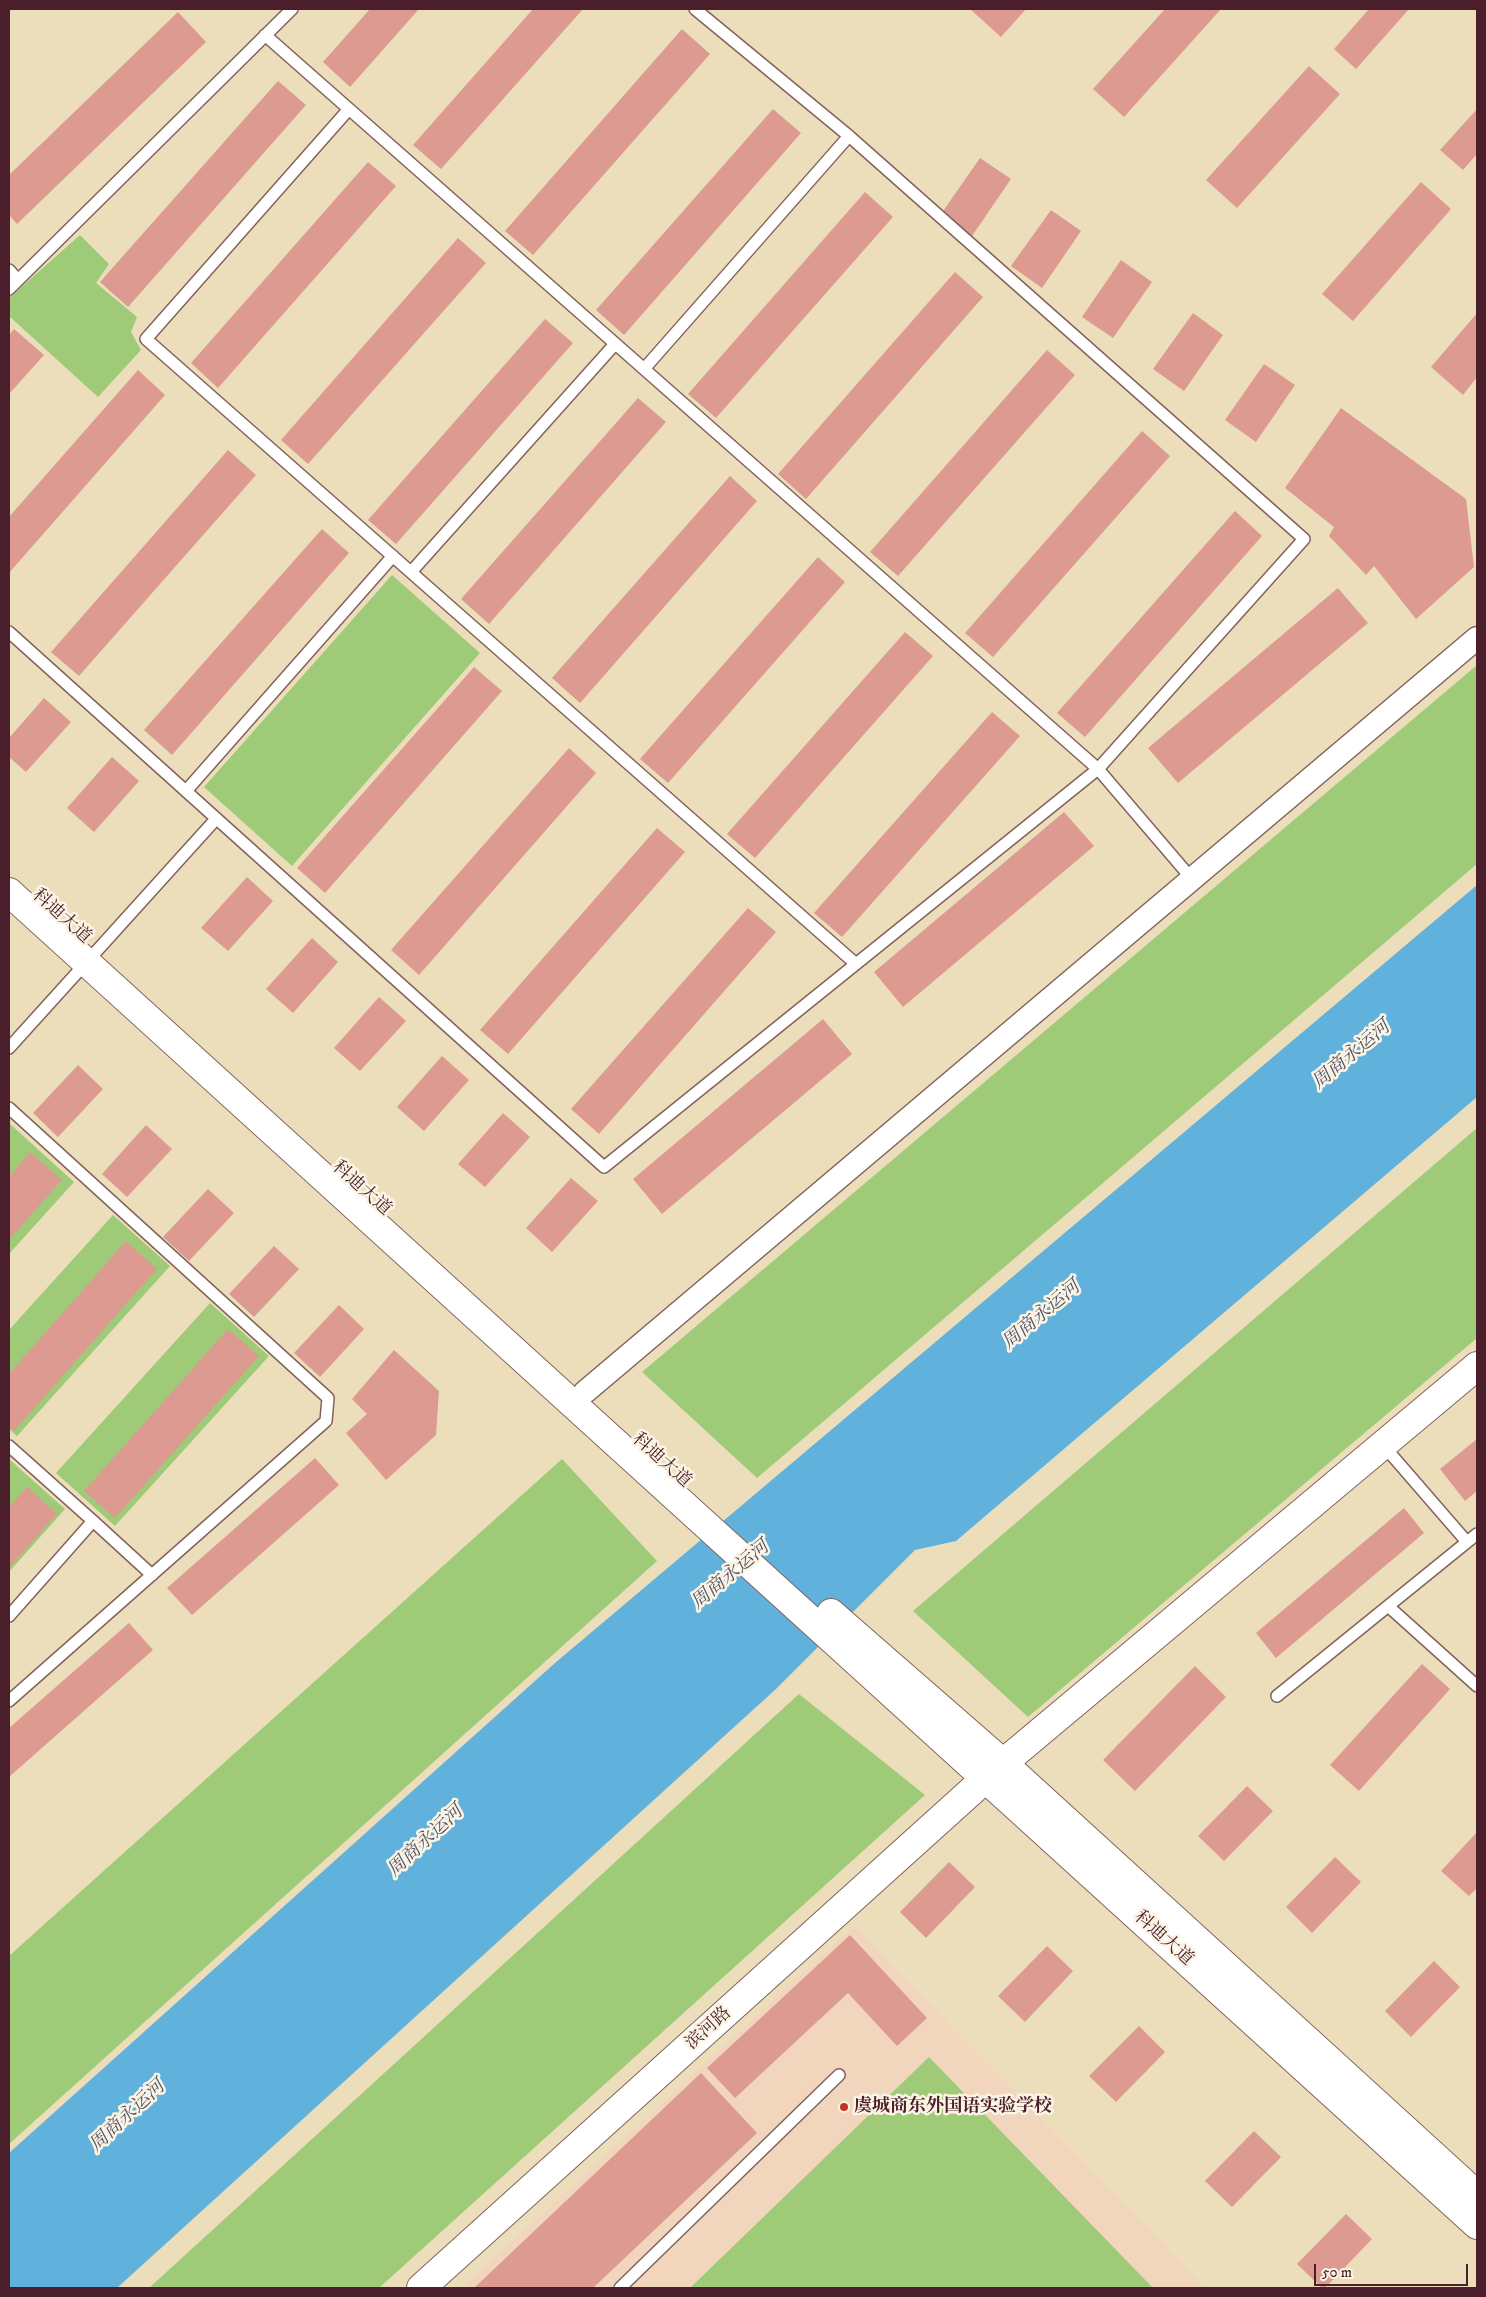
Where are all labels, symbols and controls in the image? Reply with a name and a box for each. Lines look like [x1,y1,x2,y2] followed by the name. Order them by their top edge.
[27,885,95,949] street label: 科迪大道
[1308,1017,1396,1095] water label: 周商永运河
[327,1157,395,1221] street label: 科迪大道
[998,1277,1086,1355] water label: 周商永运河
[627,1429,695,1493] street label: 科迪大道
[687,1537,775,1615] water label: 周商永运河
[383,1801,469,1883] water label: 周商永运河
[1129,1907,1197,1971] street label: 科迪大道
[682,2003,736,2055] street label: 滨河路
[85,2076,171,2158] water label: 周商永运河
[854,2096,1052,2118] place label: 虞城商东外国语实验学校
[838,2101,850,2113] marker: 虞城商东外国语实验学校
[1316,2254,1470,2286] scale bar
[1322,2263,1352,2282] text: 50 m

